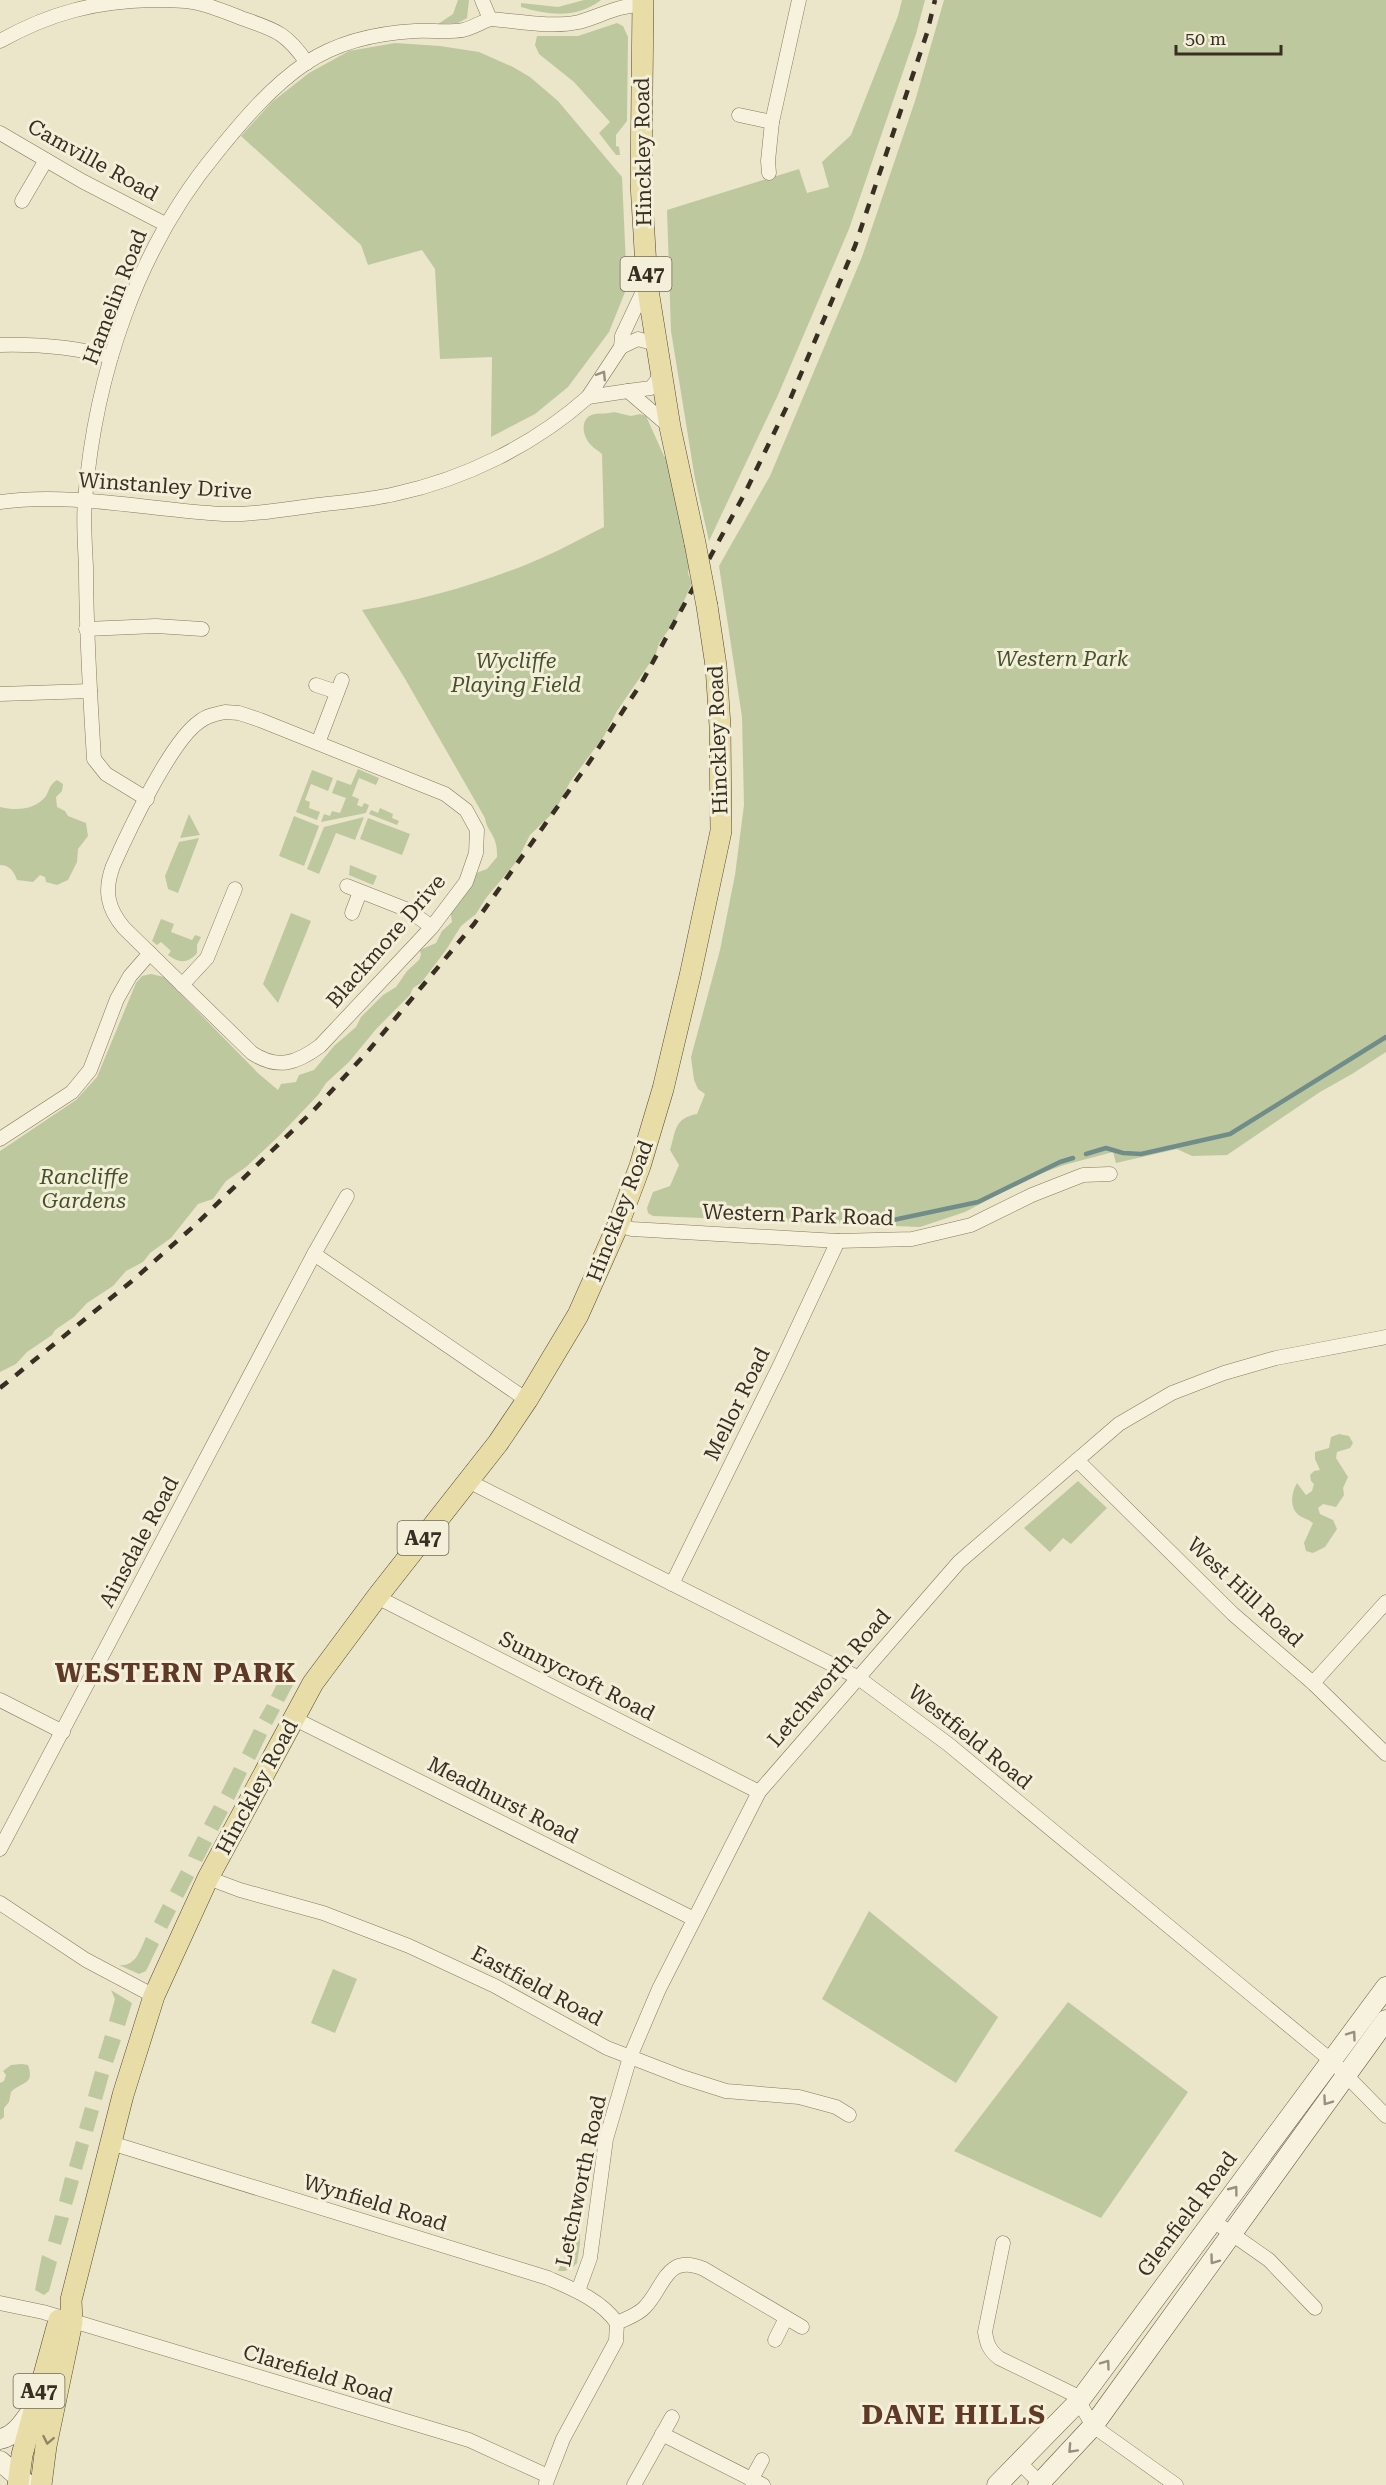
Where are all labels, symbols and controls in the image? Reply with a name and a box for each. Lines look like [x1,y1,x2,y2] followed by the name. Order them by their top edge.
[1176,18,1281,56] scale bar
[1185,28,1226,49] text: 50 m
[630,77,656,227] street label: Hinckley Road
[23,114,163,206] street label: Camville Road
[78,226,152,368] street label: Hamelin Road
[620,257,672,291] road number: A47
[595,371,607,381] one-way arrow
[77,468,253,504] street label: Winstanley Drive
[996,647,1129,671] park label: Western Park
[450,649,581,697] park label: Wycliffe Playing Field
[703,664,733,815] street label: Hinckley Road
[322,869,450,1013] street label: Blackmore Drive
[582,1136,658,1285] street label: Hinckley Road
[39,1165,128,1213] park label: Rancliffe Gardens
[702,1200,895,1230] street label: Western Park Road
[699,1343,775,1464] street label: Mellor Road
[94,1472,184,1611] street label: Ainsdale Road
[398,1521,448,1555] road number: A47
[1182,1532,1308,1652] street label: West Hill Road
[763,1604,896,1752] street label: Letchworth Road
[495,1626,659,1726] street label: Sunnycroft Road
[55,1657,297,1689] district label: WESTERN PARK
[903,1680,1037,1795] street label: Westfield Road
[211,1715,303,1859] street label: Hinckley Road
[424,1752,583,1849] street label: Meadhurst Road
[467,1941,607,2031] street label: Eastfield Road
[1345,2030,1356,2041] one-way arrow
[551,2093,611,2269] street label: Letchworth Road
[1323,2095,1334,2106] one-way arrow
[1132,2146,1242,2281] street label: Glenfield Road
[300,2170,450,2236] street label: Wynfield Road
[1227,2186,1238,2197] one-way arrow
[1210,2254,1221,2265] one-way arrow
[240,2340,396,2408] street label: Clarefield Road
[1099,2360,1110,2371] one-way arrow
[14,2374,64,2408] road number: A47
[861,2399,1047,2431] district label: DANE HILLS
[42,2434,55,2444] one-way arrow
[1068,2443,1079,2453] one-way arrow

